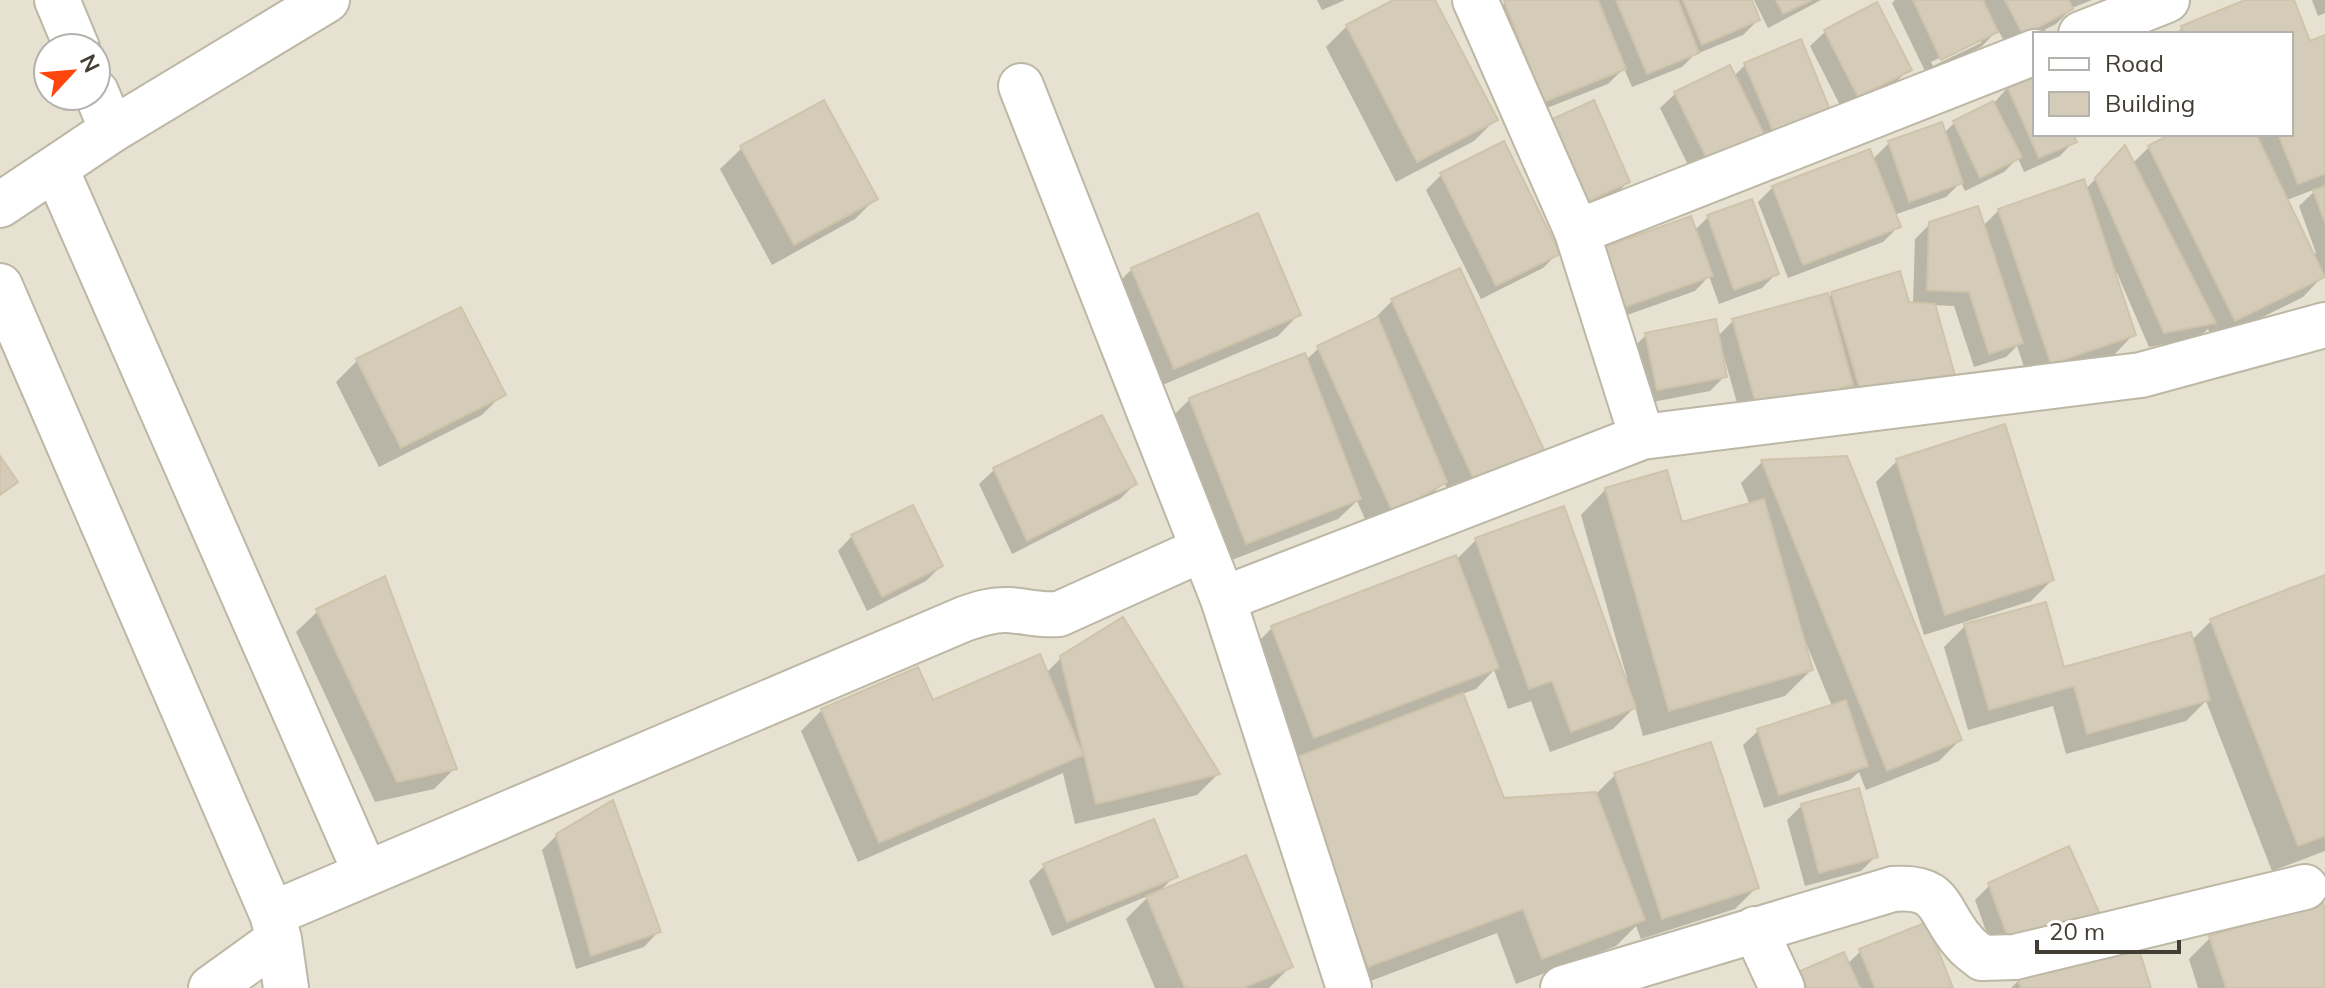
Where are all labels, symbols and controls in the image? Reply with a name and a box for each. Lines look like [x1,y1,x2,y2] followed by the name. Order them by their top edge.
[32,32,112,112] north arrow
[2033,32,2293,136] legend
[2105,48,2164,78] text: Road
[74,50,106,77] text: N
[2105,88,2195,118] text: Building
[2037,904,2179,954] scale bar
[2049,916,2105,946] text: 20 m

